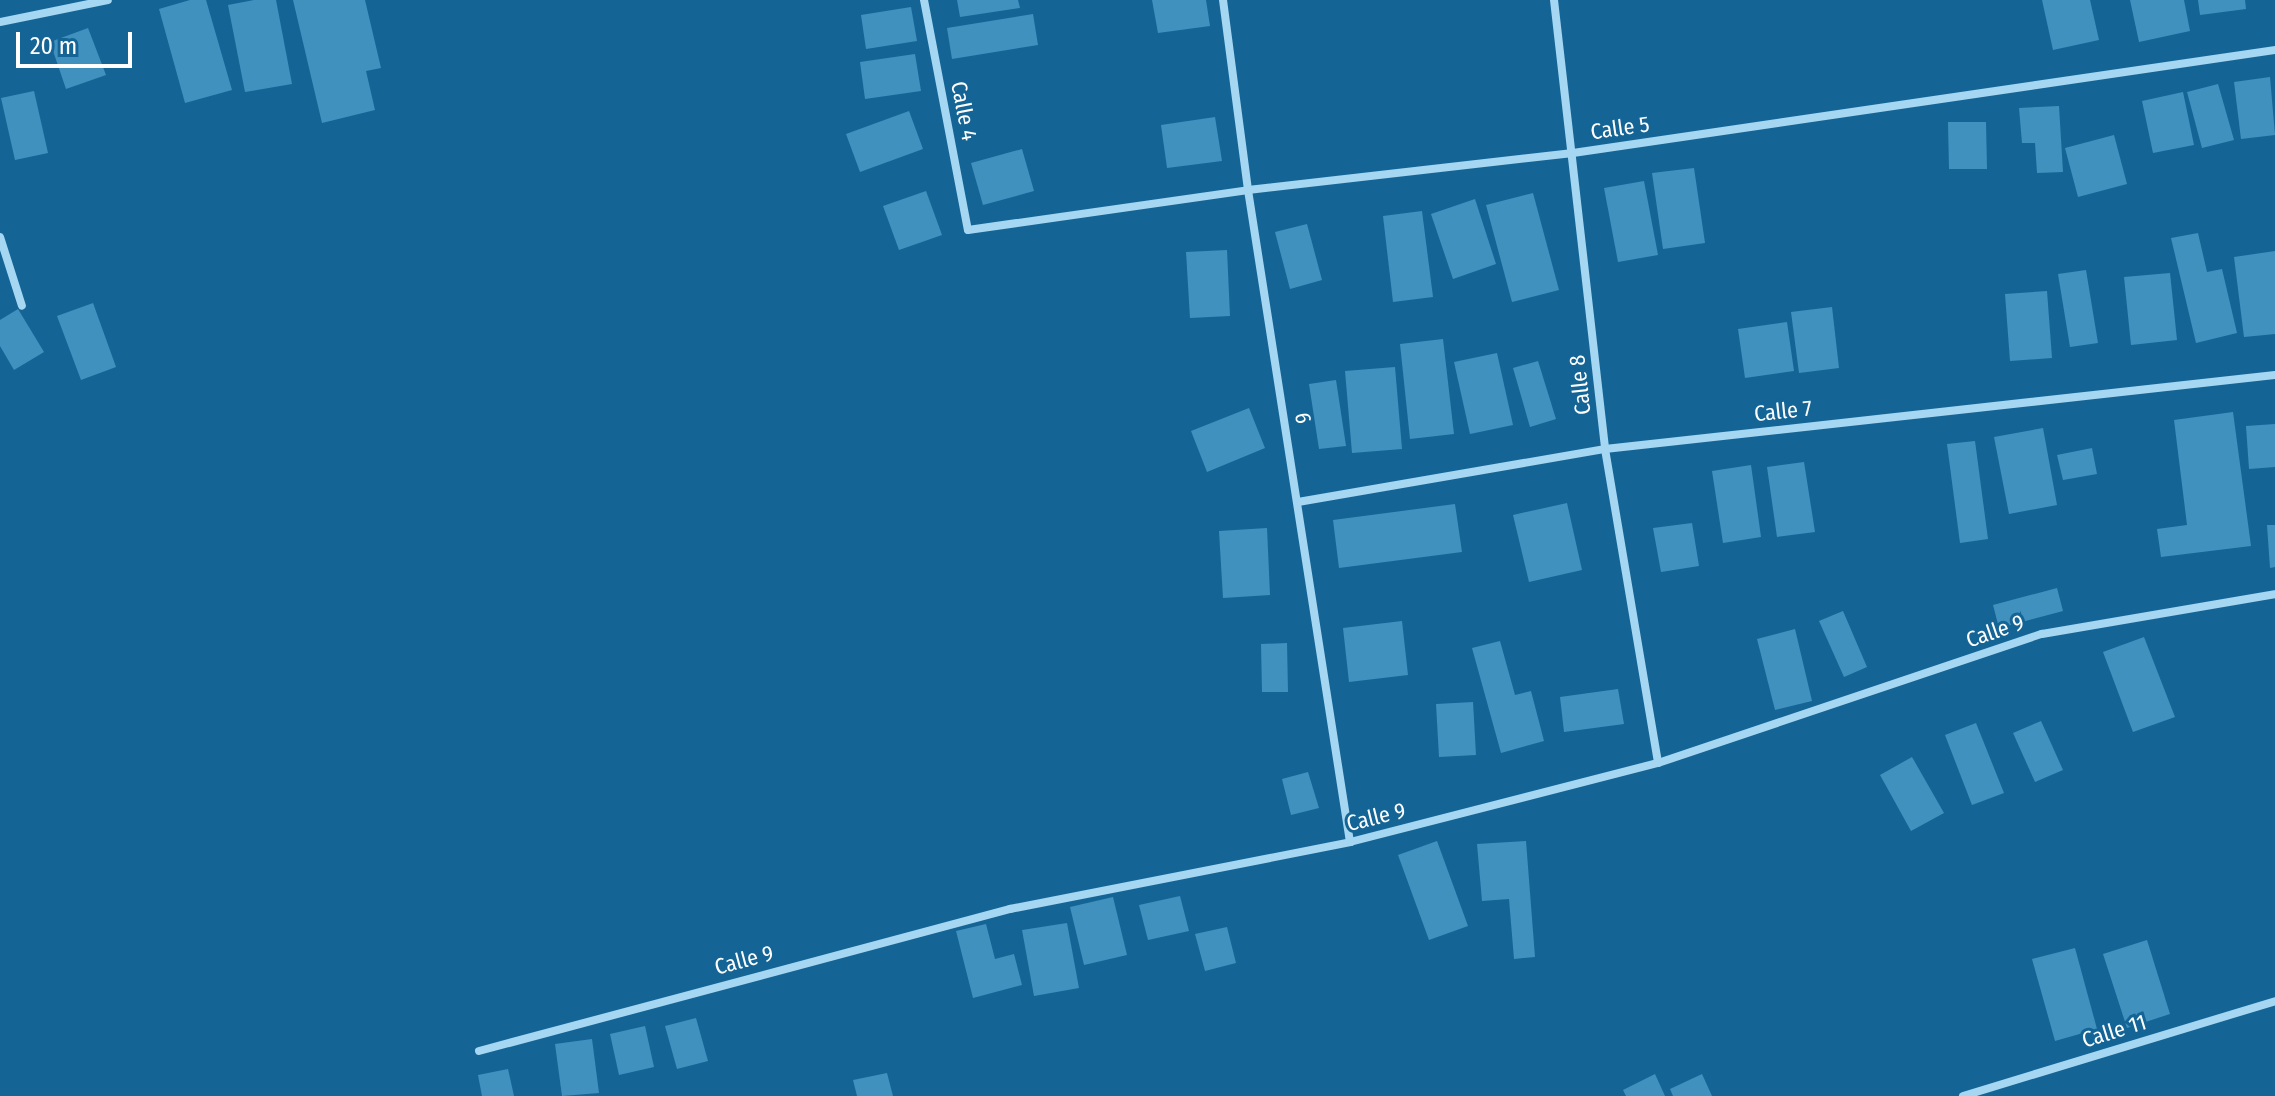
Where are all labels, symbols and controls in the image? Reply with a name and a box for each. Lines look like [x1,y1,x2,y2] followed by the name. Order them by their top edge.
[20,16,136,66] scale bar
[30,32,77,60] text: 20 m
[945,79,983,143] street label: Calle 4
[1589,111,1651,145] street label: Calle 5
[1564,354,1596,416] street label: Calle 8
[1753,395,1813,427] street label: Calle 7
[1289,411,1317,425] street label: 6
[1962,609,2028,653] street label: Calle 9
[1344,797,1408,837] street label: Calle 9
[712,940,776,980] street label: Calle 9
[2079,1009,2149,1053] street label: Calle 11

